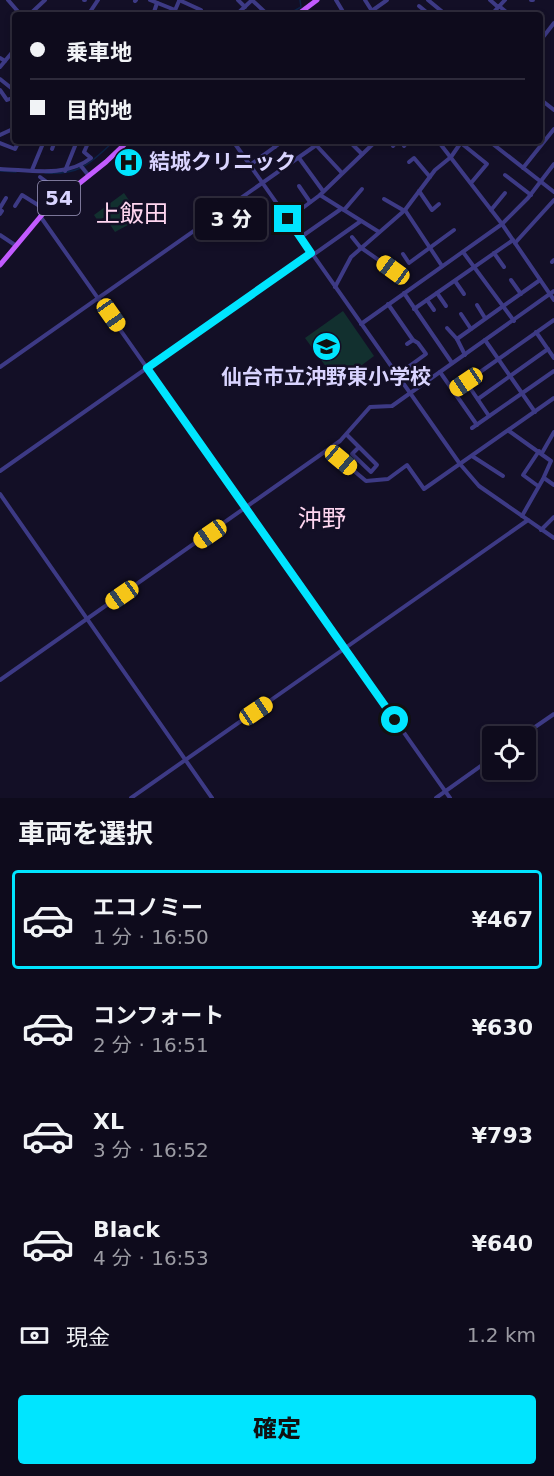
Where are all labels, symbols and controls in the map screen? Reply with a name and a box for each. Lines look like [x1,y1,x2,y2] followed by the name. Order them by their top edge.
[66,40,132,65] text: 乗車地
[66,98,132,123] text: 目的地
[112,146,144,178] hospital icon: 結城クリニック
[149,150,296,174] place label: 結城クリニック
[38,181,80,215] road number: 54
[195,198,267,240] callout: 3 分
[96,200,168,228] district label: 上飯田
[274,205,301,232] route end
[211,207,251,231] text: 3 分
[373,252,413,288] car
[93,295,129,335] car
[310,330,342,362] school or university icon: 仙台市立沖野東小学校
[446,364,486,400] car
[221,365,431,389] place label: 仙台市立沖野東小学校
[321,442,361,478] car
[298,505,346,533] district label: 沖野
[190,516,230,552] car
[102,577,142,613] car
[236,693,276,729] car
[381,706,408,733] route start
[482,726,536,780] map controls
[482,726,536,780] button: locate
[18,818,153,849] text: 車両を選択
[21,893,75,947] icon: car
[93,895,203,920] text: エコノミー
[472,907,533,932] text: ¥467
[93,925,209,949] text: 1 分 · 16:50
[21,1001,75,1055] icon: car
[93,1003,224,1028] text: コンフォート
[472,1015,533,1040] text: ¥630
[93,1033,209,1057] text: 2 分 · 16:51
[21,1109,75,1163] icon: car
[93,1109,124,1134] text: XL
[472,1123,533,1148] text: ¥793
[93,1138,209,1162] text: 3 分 · 16:52
[21,1217,75,1271] icon: car
[93,1217,160,1242] text: Black
[472,1231,533,1256] text: ¥640
[93,1246,209,1270] text: 4 分 · 16:53
[18,1319,51,1352] icon: cash
[467,1323,536,1347] text: 1.2 km
[66,1325,110,1350] text: 現金
[18,1395,536,1464] button: 確定

